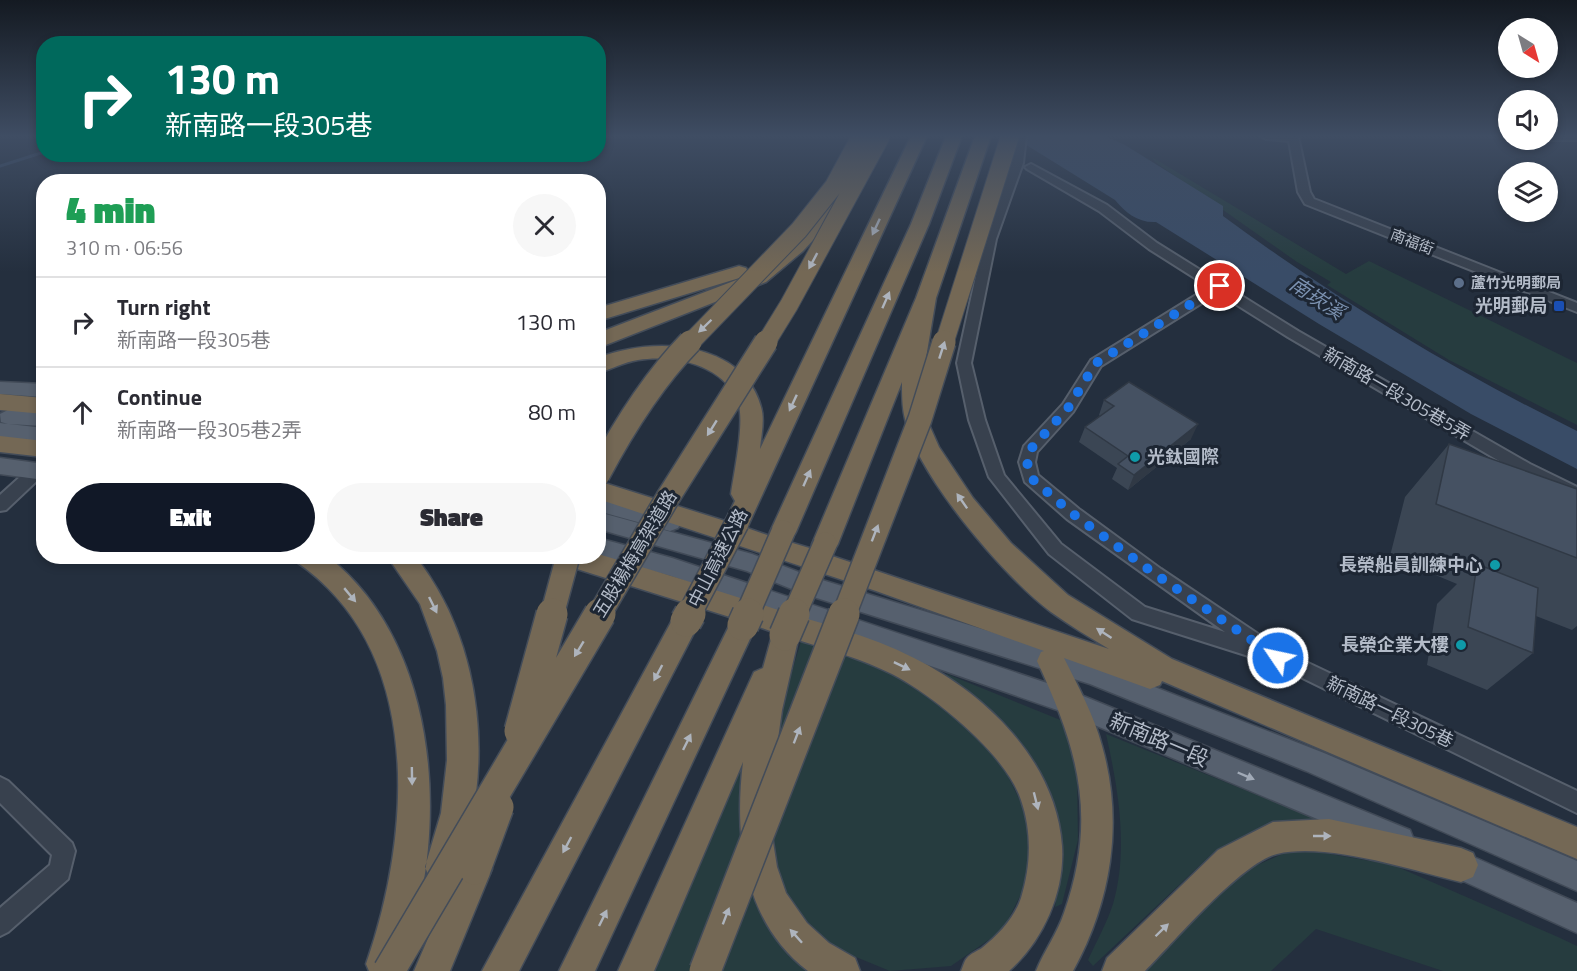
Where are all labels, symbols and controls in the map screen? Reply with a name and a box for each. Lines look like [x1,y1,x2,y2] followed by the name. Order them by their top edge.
[1498,18,1558,78] north arrow
[1498,18,1558,222] map controls
[165,46,280,110] text: 130 m
[66,60,144,138] icon: right
[1498,90,1558,150] button: sound
[165,104,372,145] text: 新南路一段305巷
[1498,162,1558,222] button: layers
[66,182,155,237] text: 4 min
[513,194,576,257] button: close
[872,218,881,235] one-way arrow
[1387,223,1437,260] street label: 南福街
[66,232,183,263] text: 310 m · 06:56
[808,253,818,270] one-way arrow
[1194,260,1245,311] pin
[1284,268,1353,329] water label: 南崁溪
[1203,269,1236,302] icon: arrive
[1471,271,1561,294] place label: 蘆竹光明郵局
[1452,276,1466,290] marker: 蘆竹光明郵局
[117,290,211,324] text: Turn right
[882,292,891,309] one-way arrow
[1475,292,1547,319] place label: 光明郵局
[1552,299,1566,313] marker: 光明郵局
[516,305,576,339] text: 130 m
[66,306,99,339] icon: right
[698,319,713,333] one-way arrow
[117,324,271,355] text: 新南路一段305巷
[1318,340,1476,447] street label: 新南路一段305巷5弄
[938,341,947,359] one-way arrow
[117,380,202,414] text: Continue
[528,395,576,429] text: 80 m
[789,395,798,412] one-way arrow
[66,396,99,429] icon: ahead
[117,414,302,445] text: 新南路一段305巷2弄
[707,420,718,436] one-way arrow
[1147,443,1219,470] place label: 光鈦國際
[1128,450,1142,464] marker: 光鈦國際
[802,469,812,487] one-way arrow
[66,483,315,552] button: Exit
[327,483,576,552] button: Share
[586,485,683,622] street label: 五股楊梅高架道路
[957,493,968,509] one-way arrow
[681,504,754,612] street label: 中山高速公路
[870,524,880,542] one-way arrow
[1339,551,1483,578] place label: 長榮船員訓練中心
[1488,558,1502,572] marker: 長榮船員訓練中心
[344,588,356,603] one-way arrow
[428,596,437,613] one-way arrow
[1246,626,1310,690] position arrow
[1096,628,1112,639] one-way arrow
[1341,631,1449,658] place label: 長榮企業大樓
[1454,638,1468,652] marker: 長榮企業大樓
[573,641,584,657] one-way arrow
[893,661,911,671] one-way arrow
[653,665,663,682] one-way arrow
[1322,669,1458,754] street label: 新南路一段305巷
[1105,704,1214,774] street label: 新南路一段
[793,726,802,744] one-way arrow
[682,734,691,751] one-way arrow
[408,766,417,785] one-way arrow
[1238,771,1256,781] one-way arrow
[1032,792,1042,811] one-way arrow
[1313,831,1332,841] one-way arrow
[562,837,572,854] one-way arrow
[722,907,732,925] one-way arrow
[598,910,607,927] one-way arrow
[1155,924,1169,938] one-way arrow
[790,929,803,944] one-way arrow

